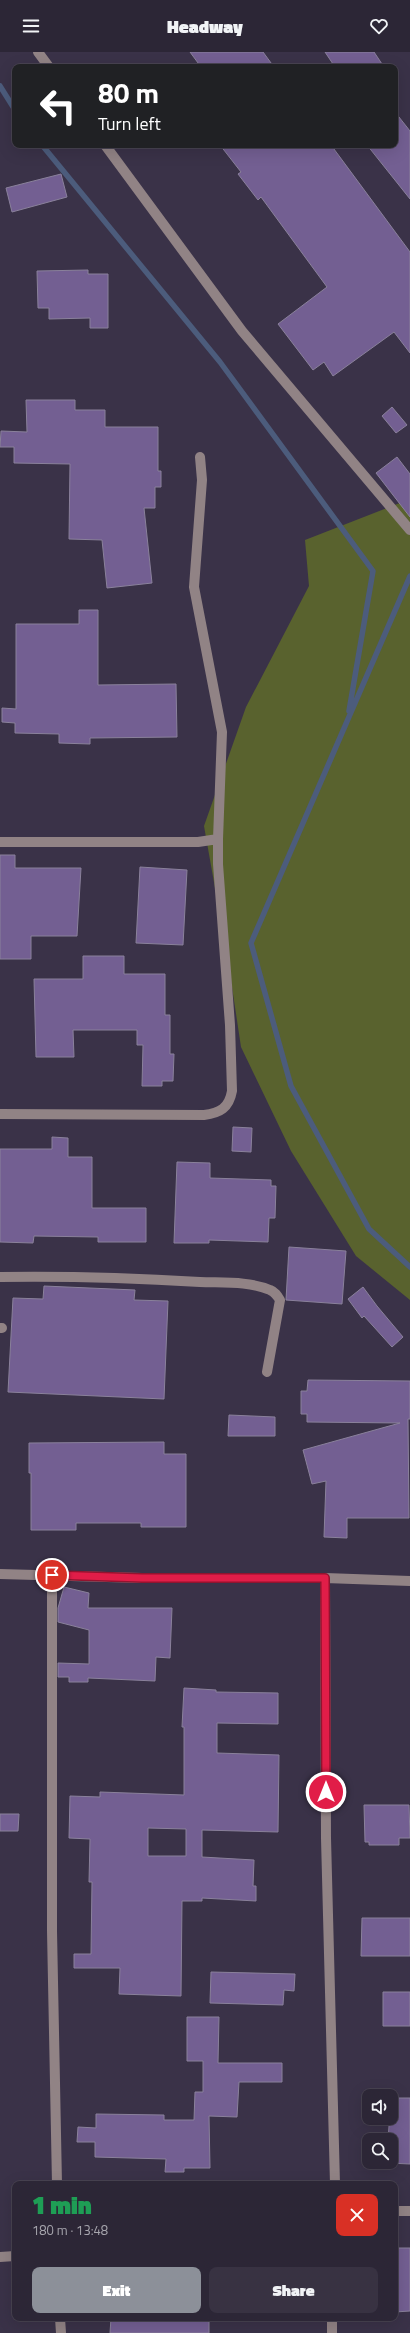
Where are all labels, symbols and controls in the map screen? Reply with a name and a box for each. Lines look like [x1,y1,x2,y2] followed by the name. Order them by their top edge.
[167,13,243,40] text: Headway
[20,15,42,37] icon: menu
[368,15,390,37] icon: heart
[98,71,159,114] text: 80 m
[32,80,84,132] icon: left
[98,110,161,137] text: Turn left
[35,1558,69,1592] pin
[41,1564,63,1586] icon: arrive
[305,1771,347,1813] position arrow
[362,2089,398,2169] map controls
[362,2089,398,2125] button: sound
[362,2133,398,2169] button: search
[32,2187,92,2223] text: 1 min
[336,2194,378,2236] button: close
[32,2220,108,2240] text: 180 m · 13:48
[32,2267,201,2313] button: Exit
[209,2267,378,2313] button: Share

